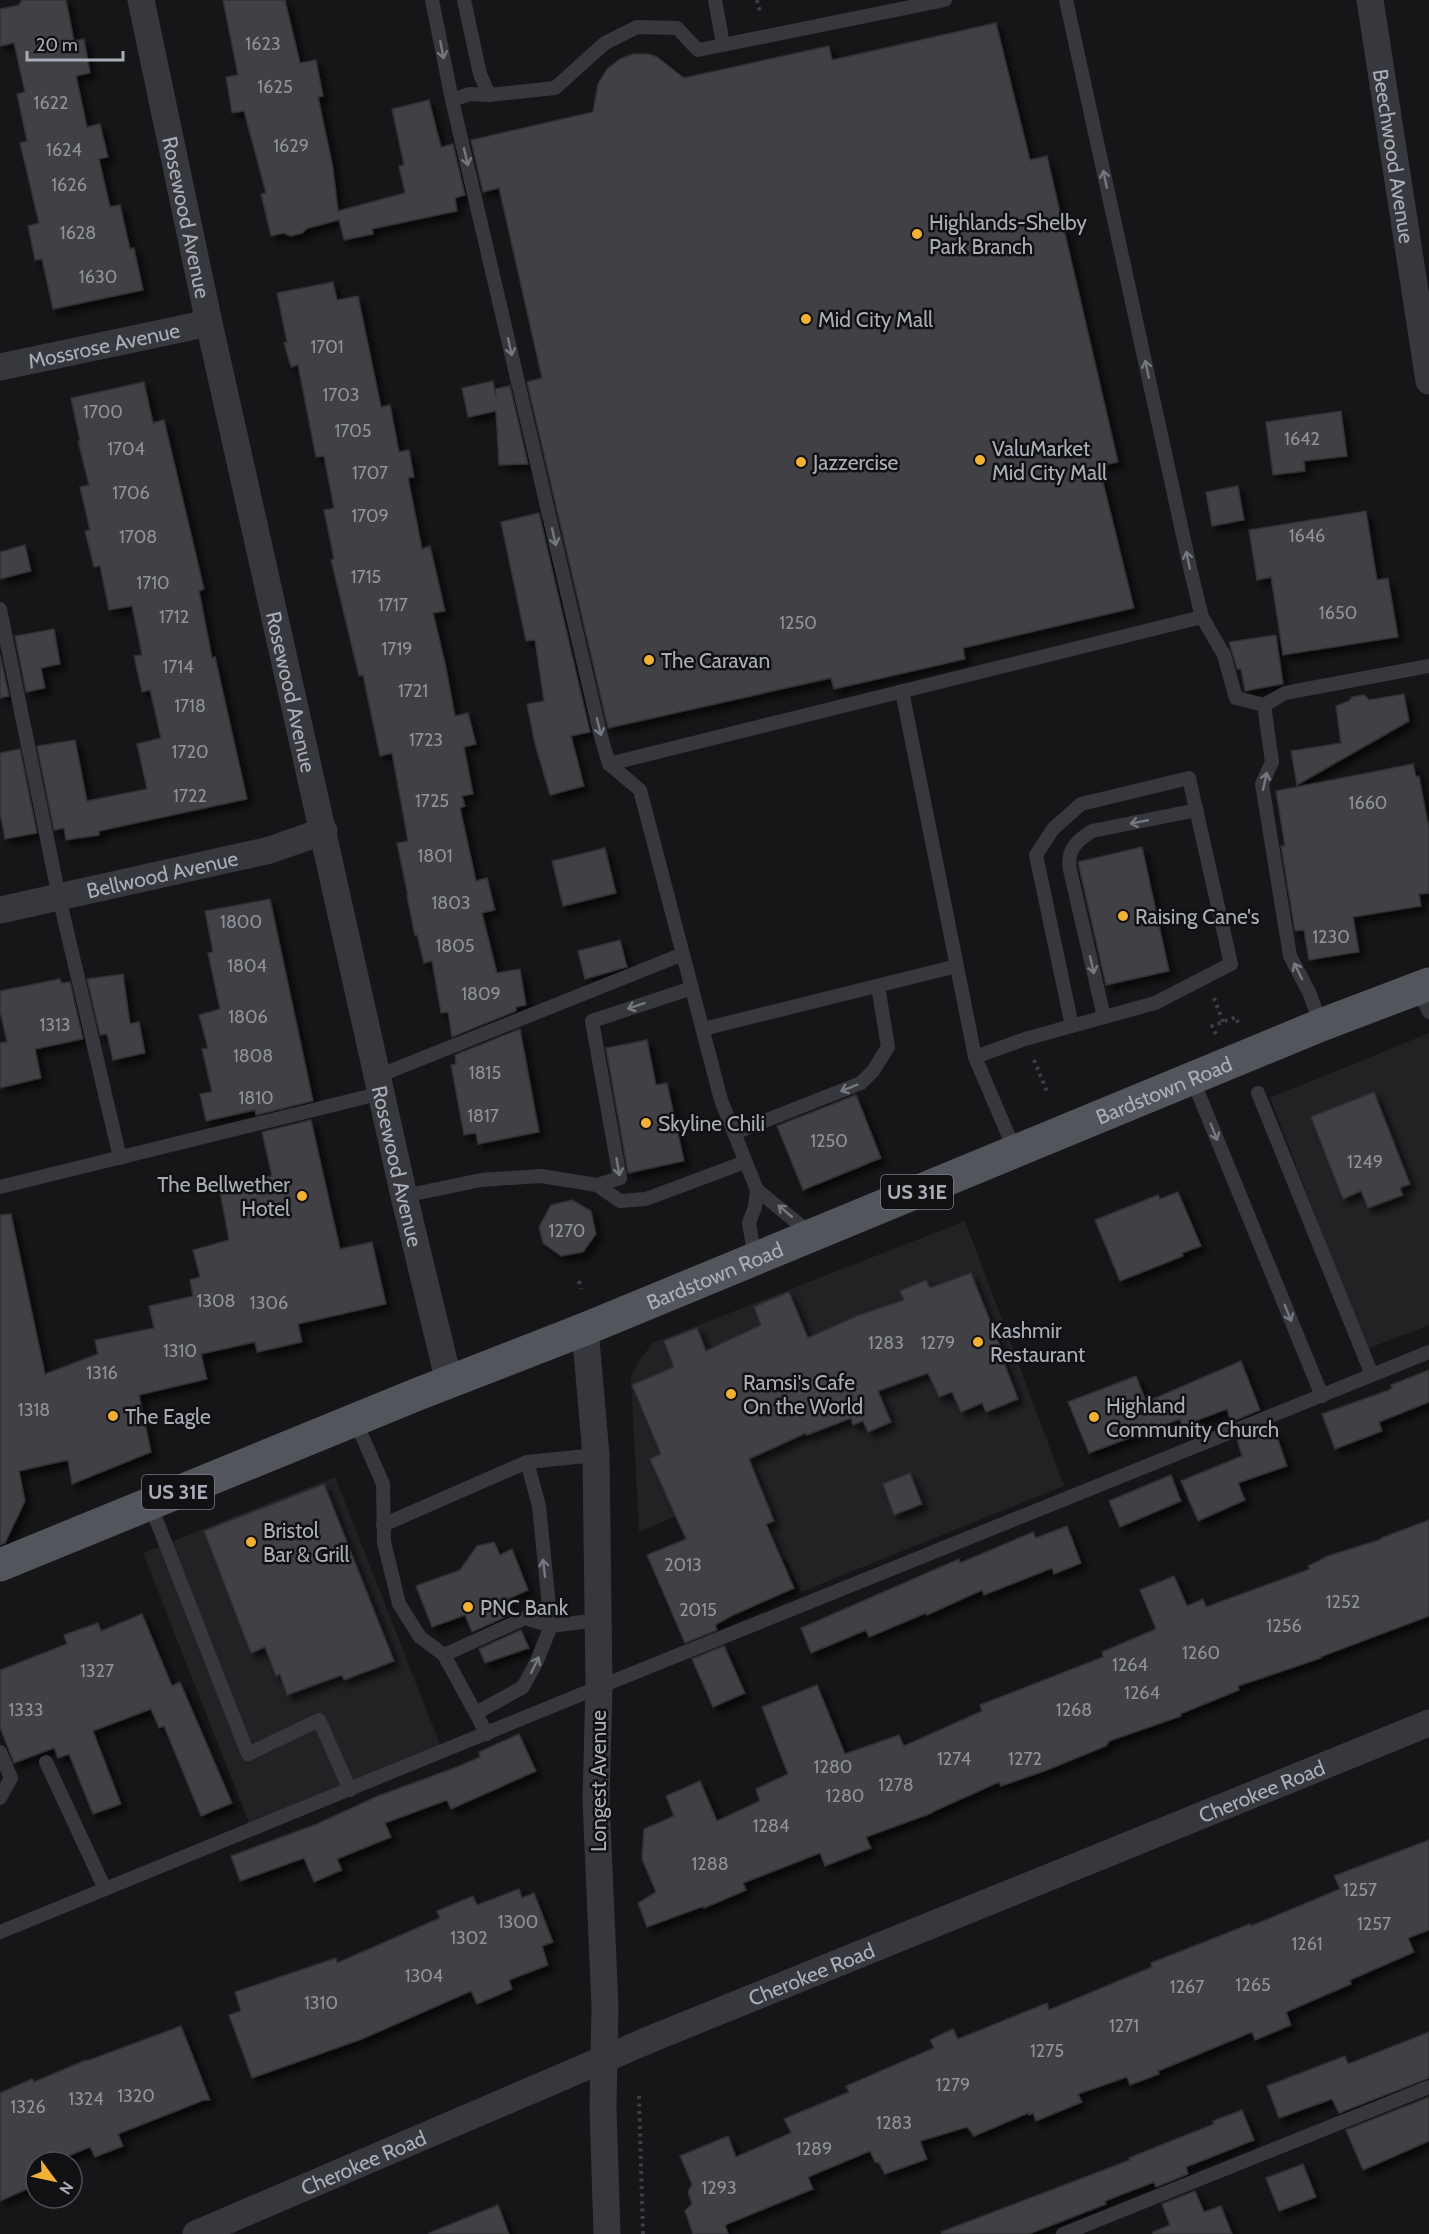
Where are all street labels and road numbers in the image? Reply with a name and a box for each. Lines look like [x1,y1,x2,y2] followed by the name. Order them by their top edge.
[1368,67,1420,245] street label: Beechwood Avenue
[158,134,216,301] street label: Rosewood Avenue
[26,317,182,373] street label: Mossrose Avenue
[261,609,322,775] street label: Rosewood Avenue
[84,845,240,903] street label: Bellwood Avenue
[1092,1051,1236,1129] street label: Bardstown Road
[367,1083,428,1249] street label: Rosewood Avenue
[881,1175,953,1209] road number: US 31E
[643,1236,786,1315] street label: Bardstown Road
[142,1475,214,1509] road number: US 31E
[586,1710,611,1852] street label: Longest Avenue
[1195,1754,1328,1828] street label: Cherokee Road
[745,1937,878,2011] street label: Cherokee Road
[297,2124,430,2200] street label: Cherokee Road

